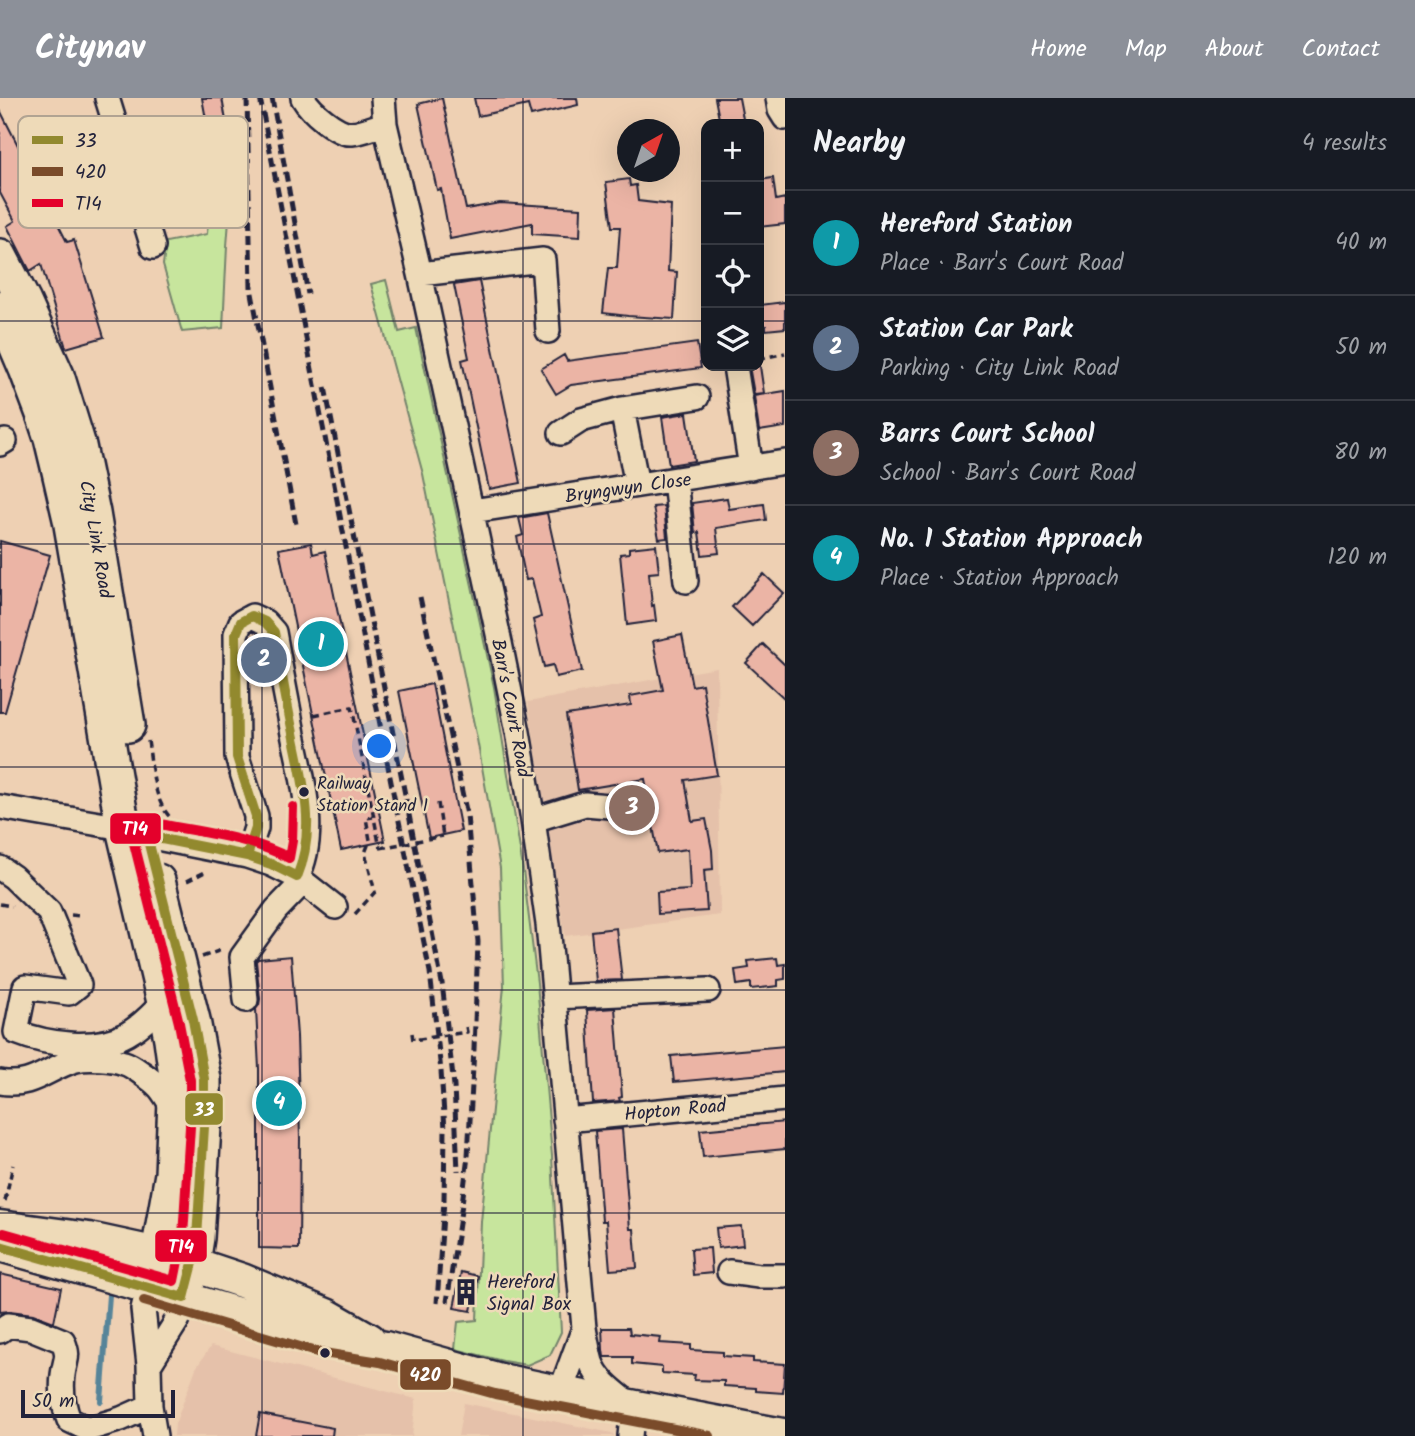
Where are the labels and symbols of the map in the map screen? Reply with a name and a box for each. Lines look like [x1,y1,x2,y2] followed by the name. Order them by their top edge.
[18,116,248,228] legend
[617,119,680,182] north arrow
[75,127,97,157] text: 33
[75,158,106,188] text: 420
[75,190,102,220] text: T14
[563,465,694,513] street label: Bryngwyn Close
[70,478,120,601] street label: City Link Road
[298,618,344,670] pin: 1
[241,634,287,686] pin: 2
[482,637,538,781] street label: Barr's Court Road
[362,729,396,763] your location
[317,771,428,820] place label: Railway Station Stand 1
[609,782,655,834] pin: 3
[297,785,311,799] marker: Railway Station Stand 1
[109,812,162,845] line badge: T14
[122,815,149,845] text: T14
[256,1077,302,1129] pin: 4
[184,1092,224,1126] line badge: 33
[623,1092,728,1130] street label: Hopton Road
[193,1096,214,1126] text: 33
[154,1229,208,1263] line badge: T14
[168,1233,195,1263] text: T14
[487,1268,572,1320] place label: Hereford Signal Box
[451,1277,481,1307] building icon: Hereford Signal Box
[318,1346,332,1360] unlabelled marker
[399,1358,452,1391] line badge: 420
[409,1361,441,1391] text: 420
[21,1387,175,1419] scale bar

